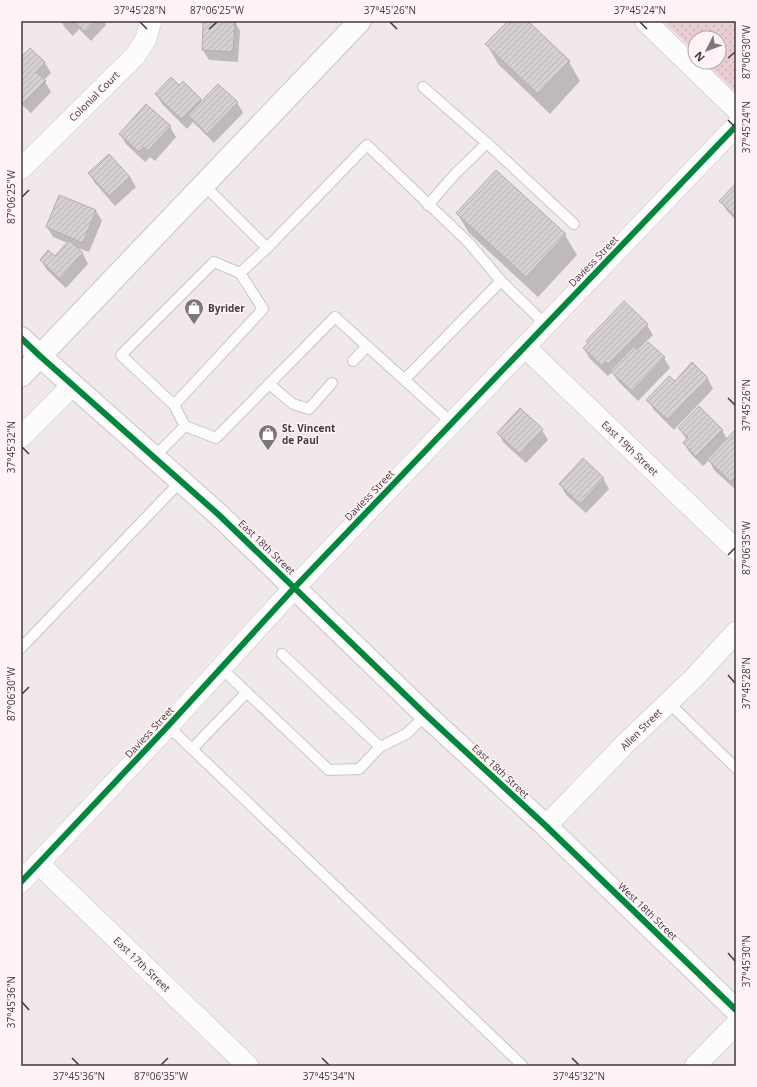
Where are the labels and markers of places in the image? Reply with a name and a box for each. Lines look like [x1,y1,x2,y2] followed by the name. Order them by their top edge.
[183,297,205,325] shop icon: Byrider
[208,301,245,315] place label: Byrider
[282,421,336,447] place label: St. Vincent de Paul
[257,423,279,451] shop icon: St. Vincent de Paul

